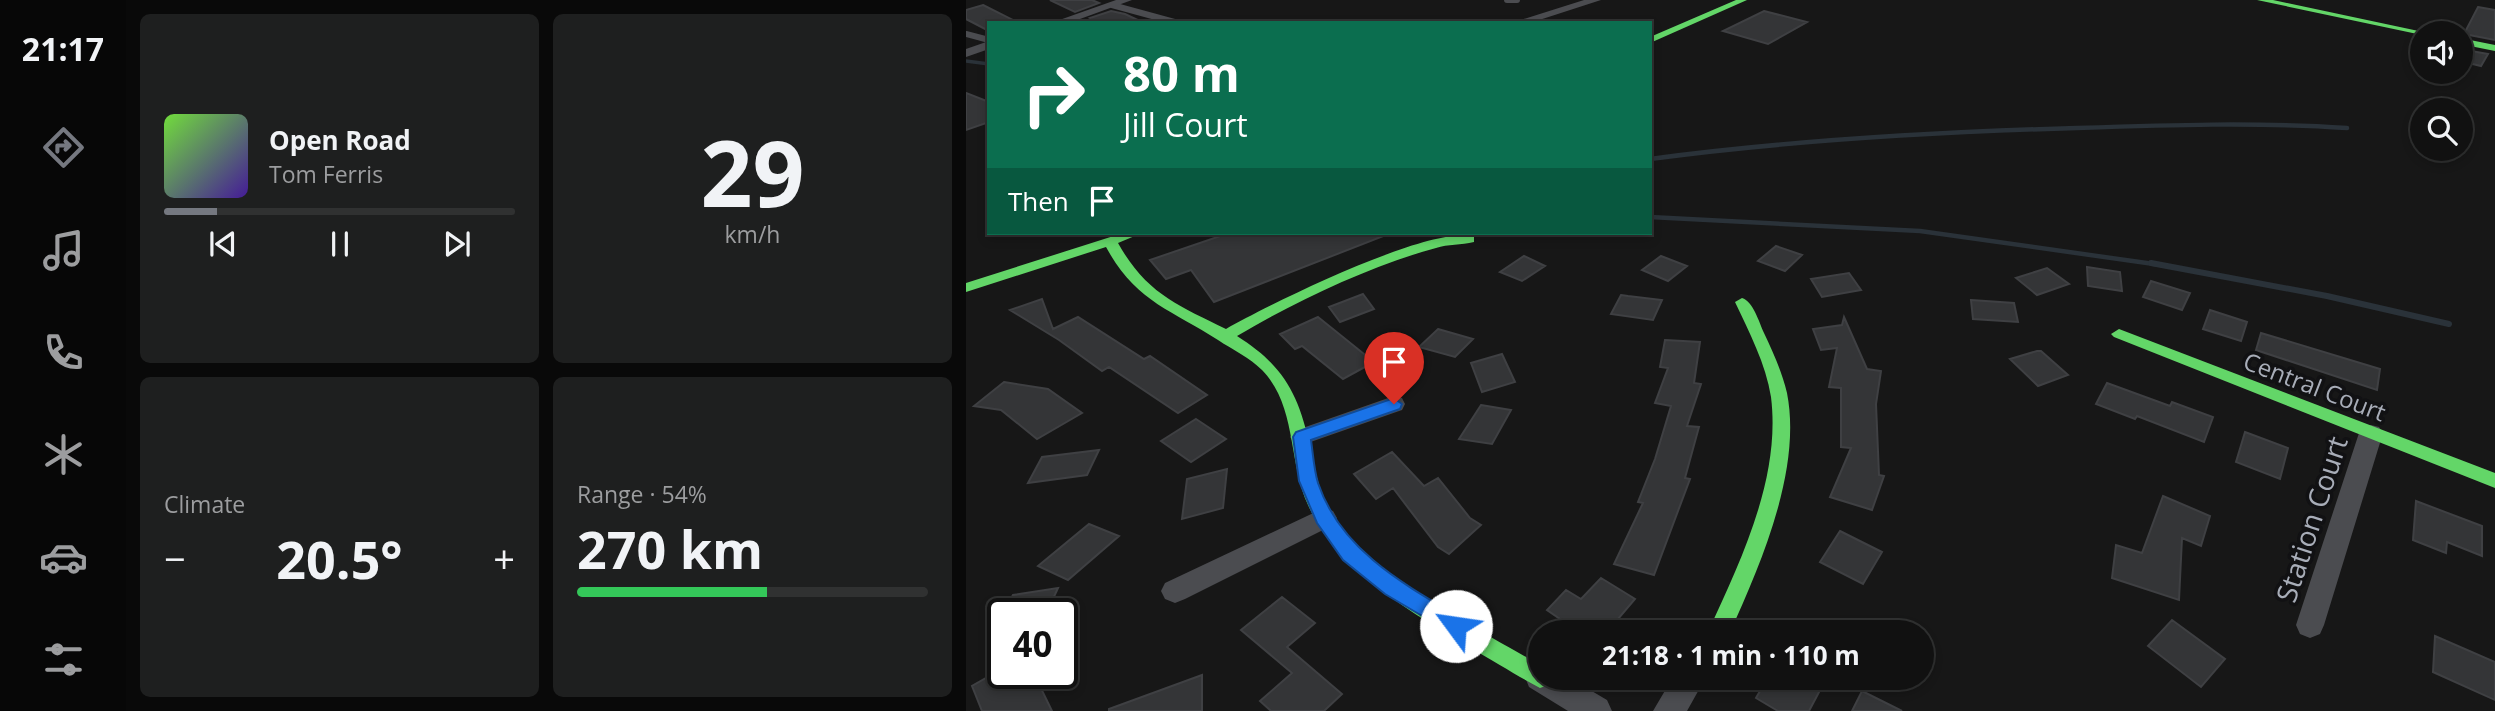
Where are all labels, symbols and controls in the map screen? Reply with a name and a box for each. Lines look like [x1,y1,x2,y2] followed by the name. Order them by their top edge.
[2410,21,2473,161] map controls
[2410,21,2473,84] button: sound
[22,27,104,70] text: 21:17
[1123,40,1240,106] text: 80 m
[1008,49,1099,140] icon: right
[2410,98,2473,161] button: search
[1123,103,1248,146] text: Jill Court
[700,110,805,234] text: 29
[269,122,411,158] text: Open Road
[39,123,88,172] icon: directions
[269,158,383,190] text: Tom Ferris
[1083,182,1121,220] icon: arrive
[1008,183,1069,219] text: Then
[725,218,780,250] text: km/h
[204,225,242,263] icon: previous
[321,225,359,263] icon: pause
[438,225,476,263] icon: next
[39,226,88,275] icon: music
[39,328,88,377] icon: phone
[1364,332,1424,404] pin
[1375,343,1413,381] icon: arrive
[2239,344,2391,428] street label: Central Court
[39,430,88,479] icon: climate
[2266,431,2356,607] street label: Station Court
[577,478,707,510] text: Range · 54%
[164,488,245,520] text: Climate
[577,513,763,584] text: 270 km
[276,523,403,594] text: 20.5°
[164,532,186,584] text: −
[493,532,515,584] text: +
[39,533,88,582] icon: car
[1419,589,1493,663] position arrow
[987,598,1078,689] speed limit sign: 40
[39,635,88,684] icon: filters
[1602,637,1860,673] text: 21:18 · 1 min · 110 m

